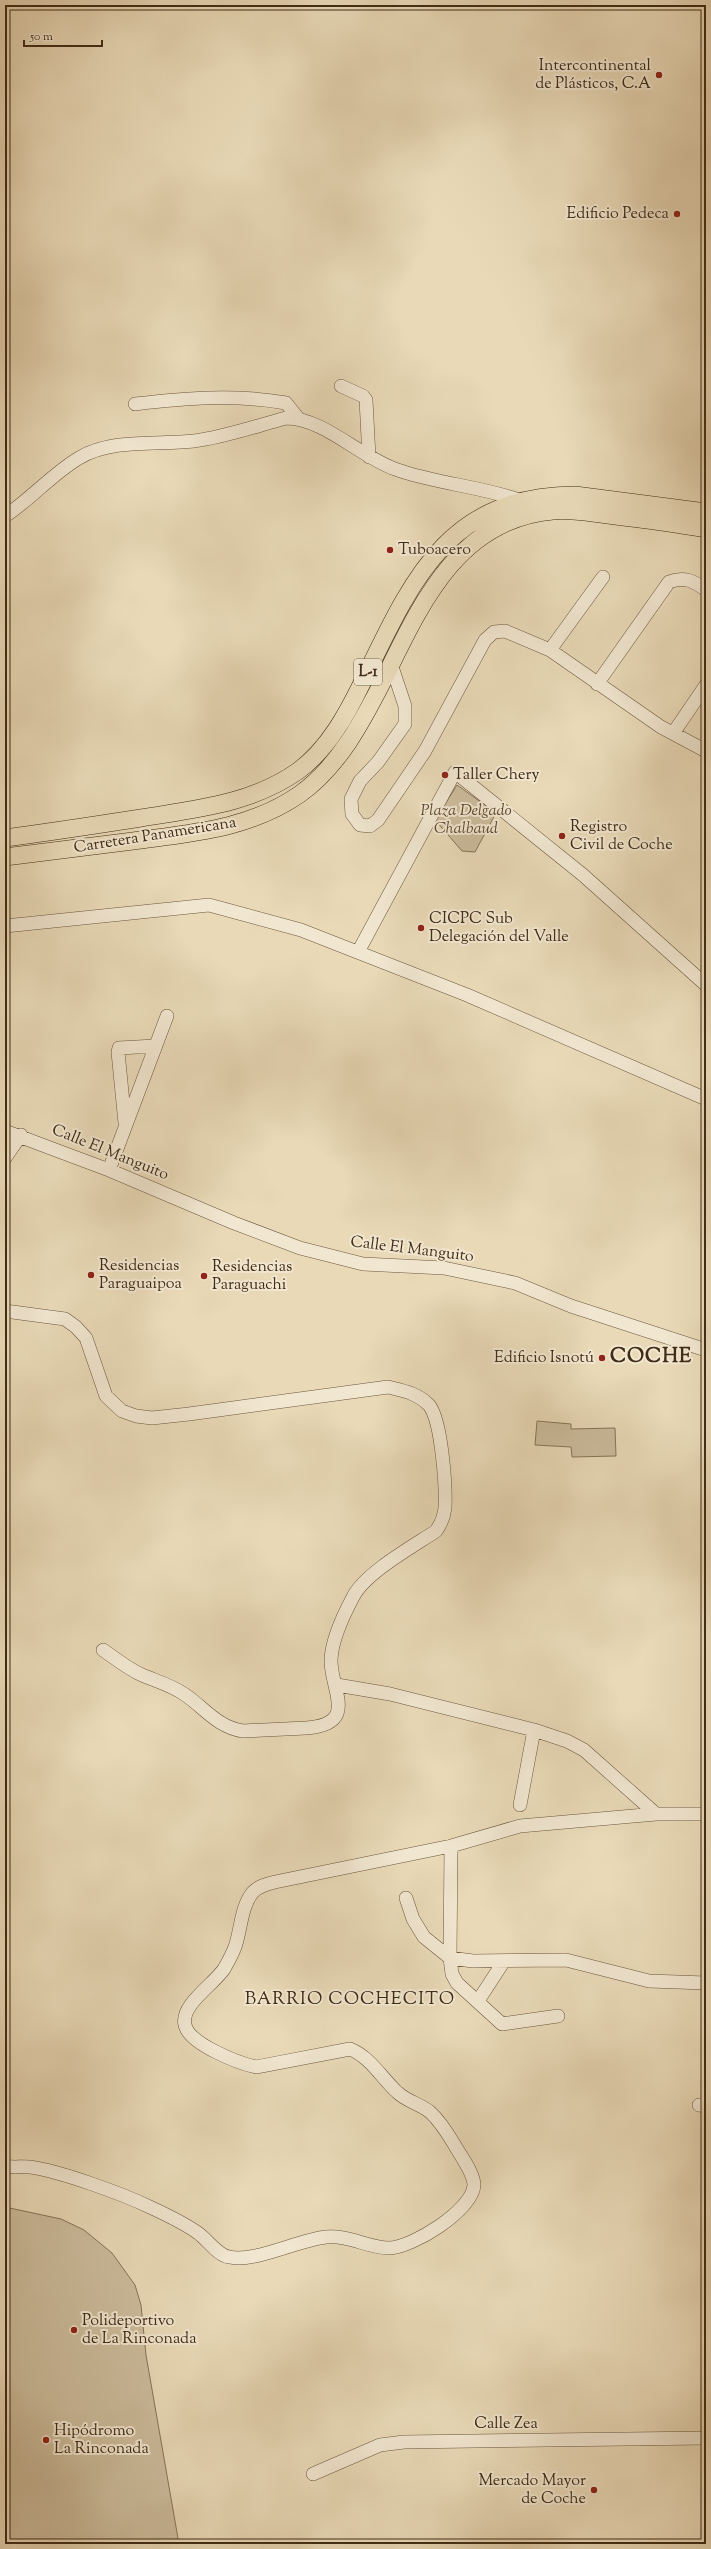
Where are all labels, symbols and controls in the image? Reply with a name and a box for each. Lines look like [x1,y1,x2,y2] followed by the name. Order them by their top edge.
[24,22,102,48] scale bar
[29,28,53,46] text: 50 m
[535,55,652,96] place label: Intercontinental de Plásticos, C.A
[654,70,664,80] marker: Intercontinental de Plásticos, C.A
[566,203,670,226] place label: Edificio Pedeca
[672,209,682,219] marker: Edificio Pedeca
[398,539,471,562] place label: Tuboacero
[385,545,395,555] marker: Tuboacero
[354,659,382,685] road number: L-1
[453,764,539,787] place label: Taller Chery
[440,770,450,780] marker: Taller Chery
[420,800,512,841] park label: Plaza Delgado Chalbaud
[72,812,239,860] street label: Carretera Panamericana
[570,816,673,857] place label: Registro Civil de Coche
[557,831,567,841] marker: Registro Civil de Coche
[429,908,569,949] place label: CICPC Sub Delegación del Valle
[416,923,426,933] marker: CICPC Sub Delegación del Valle
[48,1119,172,1187] street label: Calle El Manguito
[349,1231,475,1269] street label: Calle El Manguito
[99,1255,183,1296] place label: Residencias Paraguaipoa
[212,1256,292,1297] place label: Residencias Paraguachi
[86,1270,96,1280] marker: Residencias Paraguaipoa
[199,1271,209,1281] marker: Residencias Paraguachi
[610,1343,692,1372] district label: COCHE
[494,1347,594,1370] place label: Edificio Isnotú
[597,1353,607,1363] marker: Edificio Isnotú
[245,1987,455,2013] district label: BARRIO COCHECITO
[82,2310,197,2351] place label: Polideportivo de La Rinconada
[69,2325,79,2335] marker: Polideportivo de La Rinconada
[474,2413,538,2436] street label: Calle Zea
[54,2420,149,2461] place label: Hipódromo La Rinconada
[41,2435,51,2445] marker: Hipódromo La Rinconada
[478,2470,586,2511] place label: Mercado Mayor de Coche
[589,2485,599,2495] marker: Mercado Mayor de Coche

